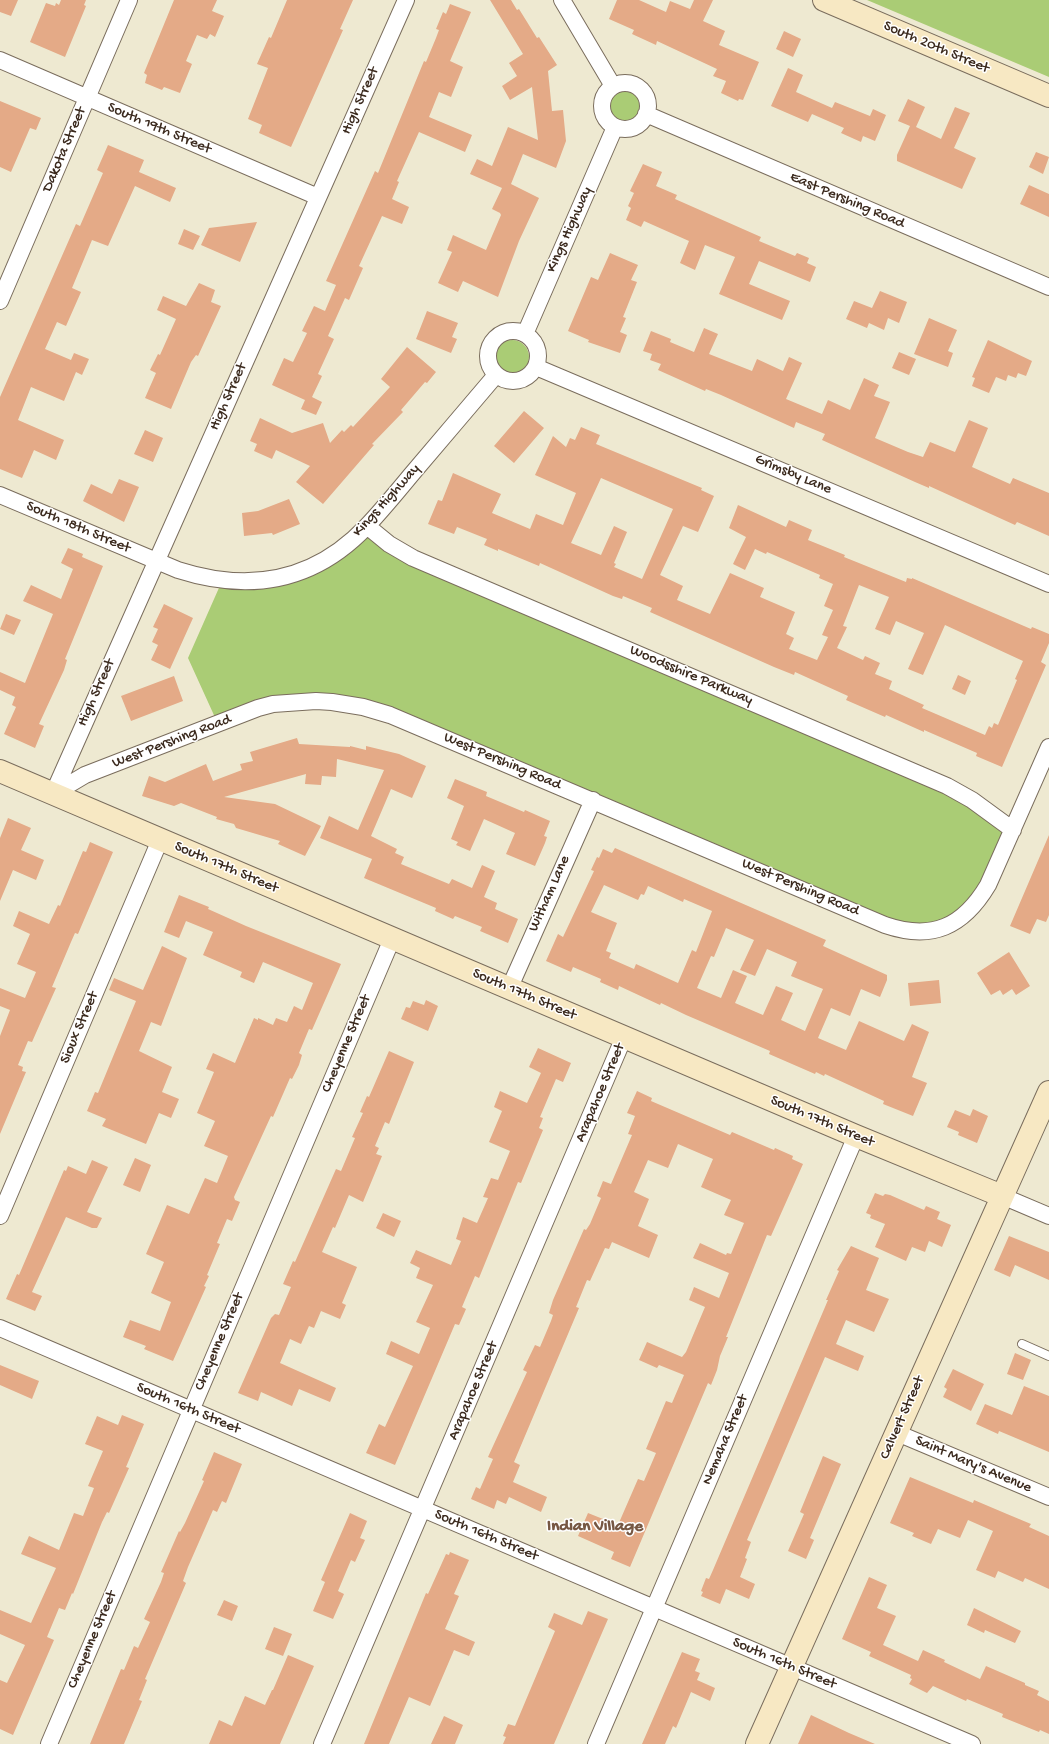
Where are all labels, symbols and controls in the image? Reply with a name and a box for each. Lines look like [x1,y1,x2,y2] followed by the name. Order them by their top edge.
[880,18,992,78] street label: South 20th Street
[338,64,384,138] street label: High Street
[104,99,214,159] street label: South 19th Street
[39,105,91,195] street label: Dakota Street
[787,169,907,233] street label: East Pershing Road
[543,184,597,276] street label: Kings Highway
[206,360,252,434] street label: High Street
[752,451,834,499] street label: Grimsby Lane
[350,461,424,541] street label: Kings Highway
[23,498,133,558] street label: South 18th Street
[627,642,755,710] street label: Woodsshire Parkway
[74,656,120,730] street label: High Street
[110,711,234,773] street label: West Pershing Road
[441,729,563,795] street label: West Pershing Road
[171,838,281,898] street label: South 17th Street
[525,853,575,935] street label: Witham Lane
[739,855,861,921] street label: West Pershing Road
[469,965,579,1025] street label: South 17th Street
[57,989,103,1067] street label: Sioux Street
[318,992,376,1096] street label: Cheyenne Street
[572,1041,630,1145] street label: Arapahoe Street
[767,1092,877,1152] street label: South 17th Street
[191,1290,249,1394] street label: Cheyenne Street
[445,1339,503,1443] street label: Arapahoe Street
[877,1374,929,1462] street label: Calvert Street
[133,1379,243,1439] street label: South 16th Street
[699,1392,753,1488] street label: Nemaha Street
[912,1432,1034,1498] street label: Saint Mary's Avenue
[431,1506,541,1566] street label: South 16th Street
[547,1517,643,1537] district label: Indian Village
[64,1588,122,1692] street label: Cheyenne Street
[729,1634,839,1694] street label: South 16th Street

